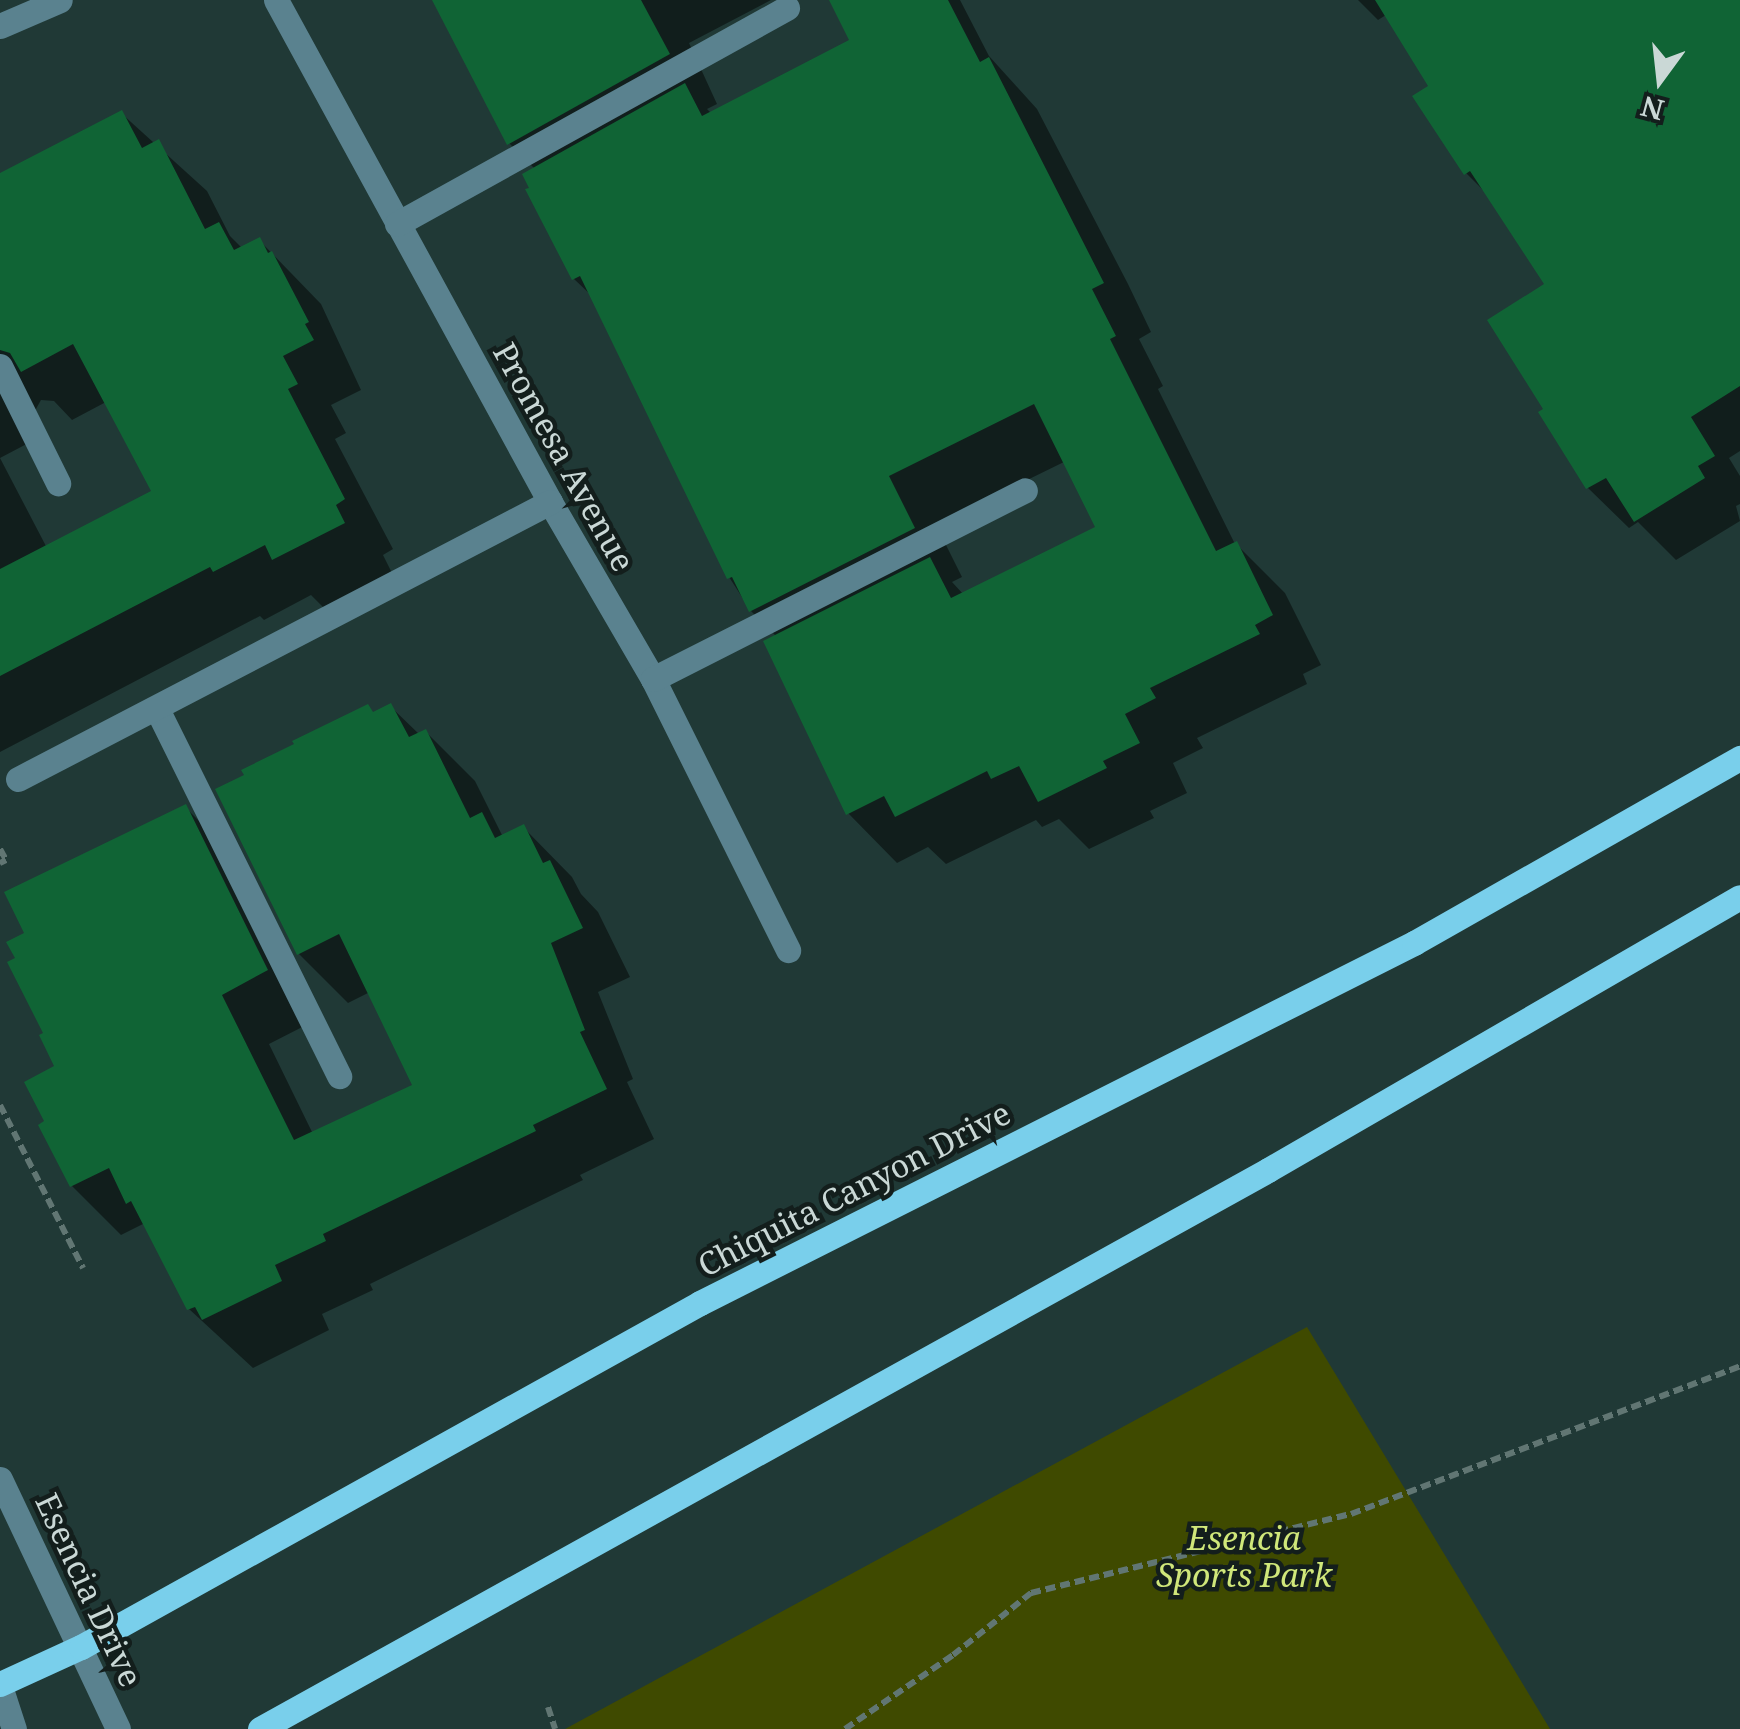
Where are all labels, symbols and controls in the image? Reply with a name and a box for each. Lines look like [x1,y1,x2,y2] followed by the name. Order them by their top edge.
[1610,30,1710,130] north arrow
[1637,88,1668,130] text: N
[485,336,643,578] street label: Promesa Avenue
[691,1093,1017,1285] street label: Chiquita Canyon Drive
[28,1487,150,1693] street label: Esencia Drive
[1156,1520,1332,1595] park label: Esencia Sports Park

